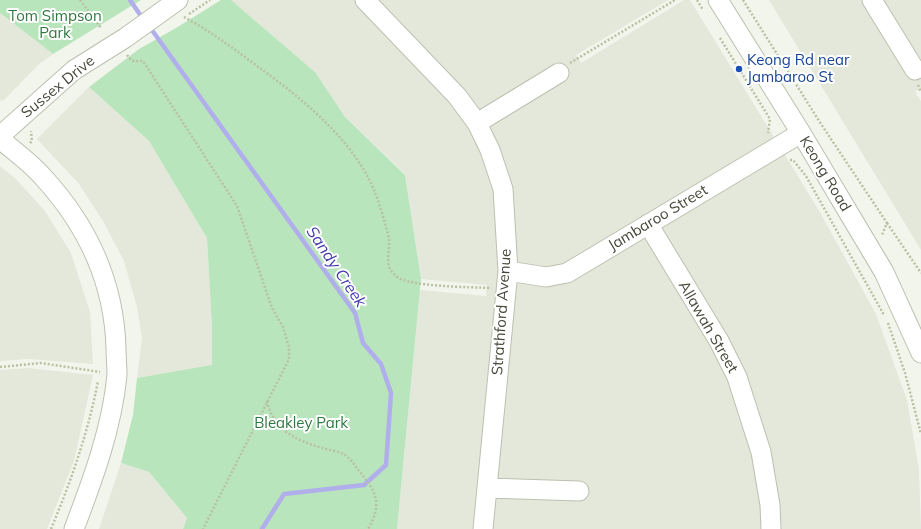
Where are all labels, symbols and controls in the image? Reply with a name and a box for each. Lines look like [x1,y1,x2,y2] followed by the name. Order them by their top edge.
[8,7,102,42] park label: Tom Simpson Park
[747,51,849,86] place label: Keong Rd near Jambaroo St
[18,52,98,122] street label: Sussex Drive
[734,64,744,74] marker: Keong Rd near Jambaroo St
[796,133,854,215] street label: Keong Road
[605,181,711,255] street label: Jambaroo Street
[302,223,370,311] water label: Sandy Creek
[489,248,515,376] street label: Strathford Avenue
[674,278,742,376] street label: Allawah Street
[254,414,348,432] park label: Bleakley Park

